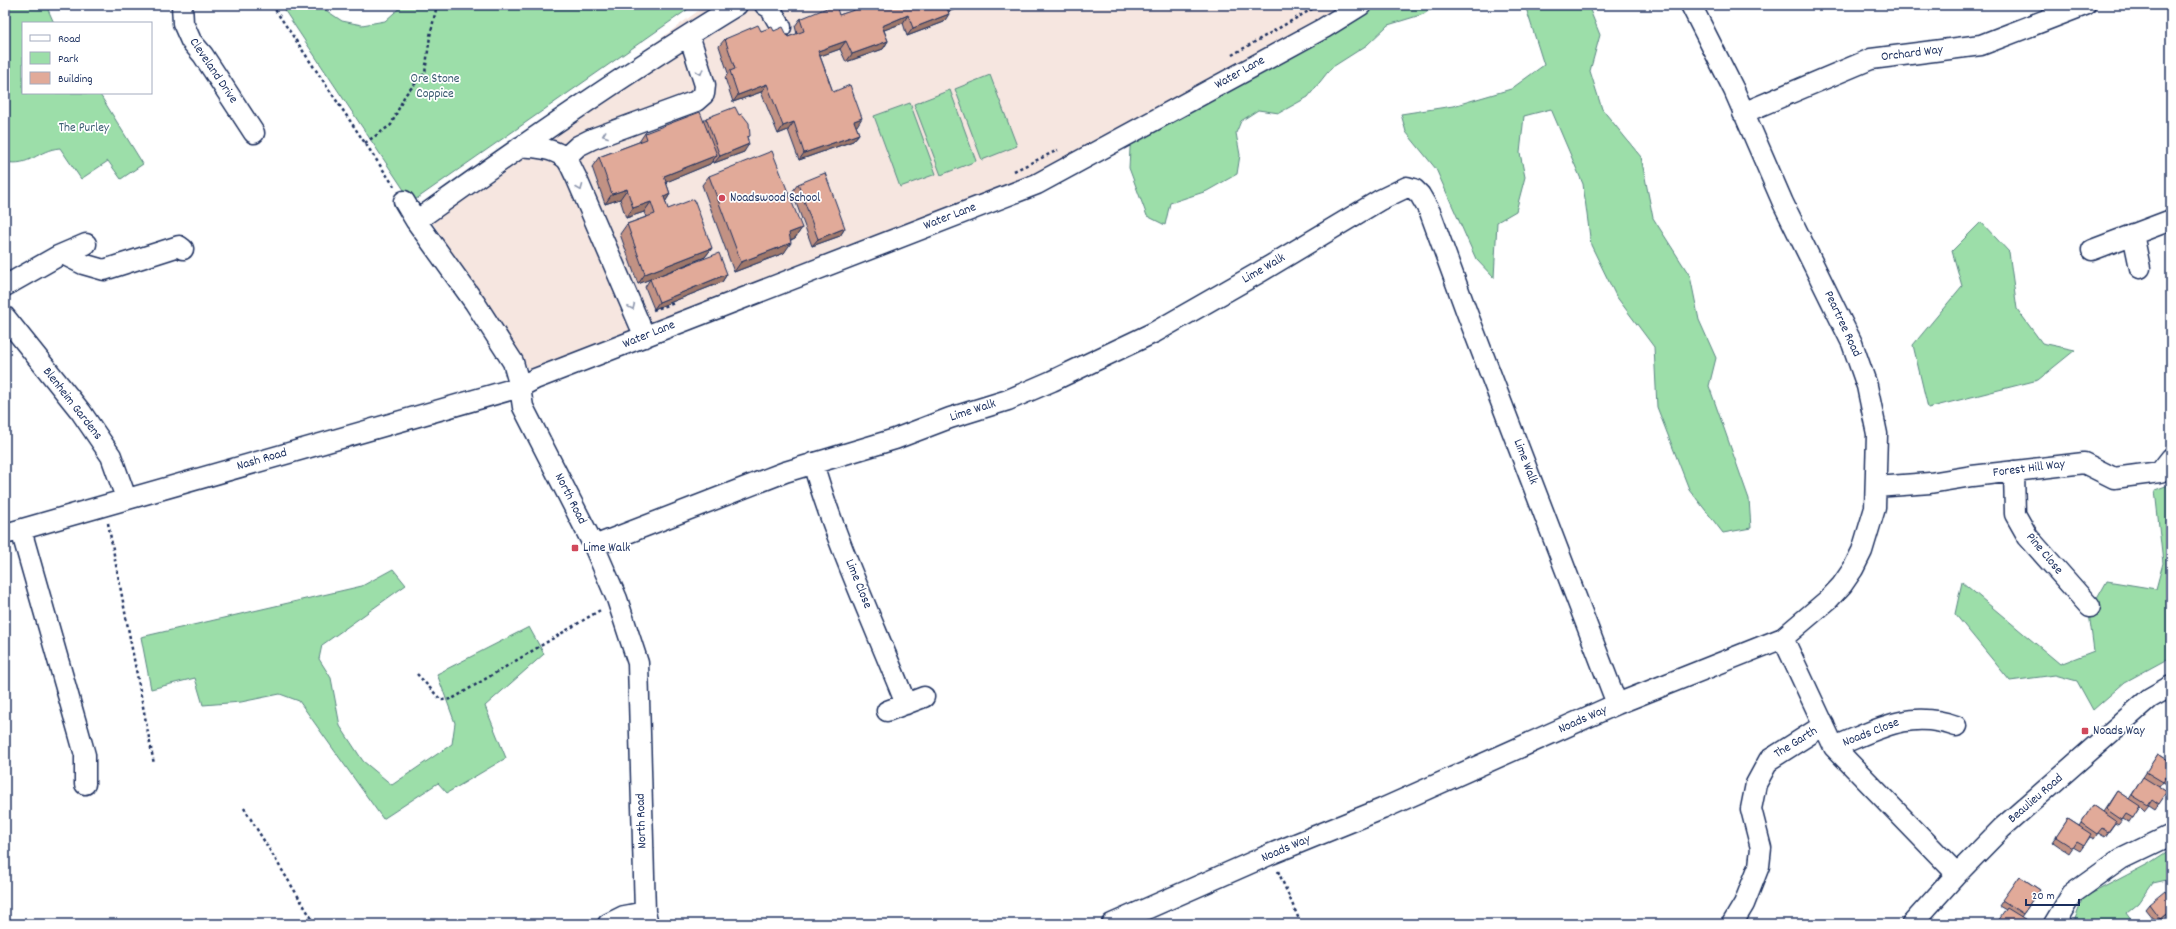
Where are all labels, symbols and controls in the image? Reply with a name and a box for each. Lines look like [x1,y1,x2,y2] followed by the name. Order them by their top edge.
[22,22,152,94] legend
[58,31,80,48] text: Road
[184,34,242,108] street label: Cleveland Drive
[1880,41,1945,67] street label: Orchard Way
[58,51,79,68] text: Park
[1211,51,1269,95] street label: Water Lane
[695,68,704,75] one-way arrow
[410,70,460,104] park label: Ore Stone Coppice
[58,71,93,88] text: Building
[59,119,110,138] park label: The Purley
[602,130,609,138] one-way arrow
[576,184,584,191] one-way arrow
[730,189,820,208] place label: Noadswood School
[717,193,727,203] marker: Noadswood School
[921,198,979,236] street label: Water Lane
[1239,249,1289,289] street label: Lime Walk
[1818,288,1866,360] street label: Peartree Road
[627,303,635,310] one-way arrow
[620,316,678,354] street label: Water Lane
[38,364,106,444] street label: Blenheim Gardens
[948,395,998,427] street label: Lime Walk
[1508,437,1542,487] street label: Lime Walk
[235,444,289,476] street label: Nash Road
[1992,455,2067,483] street label: Forest Hill Way
[549,470,591,528] street label: North Road
[2021,529,2067,579] street label: Pine Close
[583,539,630,558] place label: Lime Walk
[570,543,580,553] marker: Lime Walk
[839,556,877,612] street label: Lime Close
[1556,701,1611,739] street label: Noads Way
[1840,713,1902,753] street label: Noads Close
[1771,722,1821,764] street label: The Garth
[2093,722,2145,741] place label: Noads Way
[2080,726,2090,736] marker: Noads Way
[2004,770,2068,828] street label: Beaulieu Road
[632,793,652,849] street label: North Road
[1258,830,1314,868] street label: Noads Way
[2026,881,2079,907] scale bar
[2032,888,2055,905] text: 20 m

